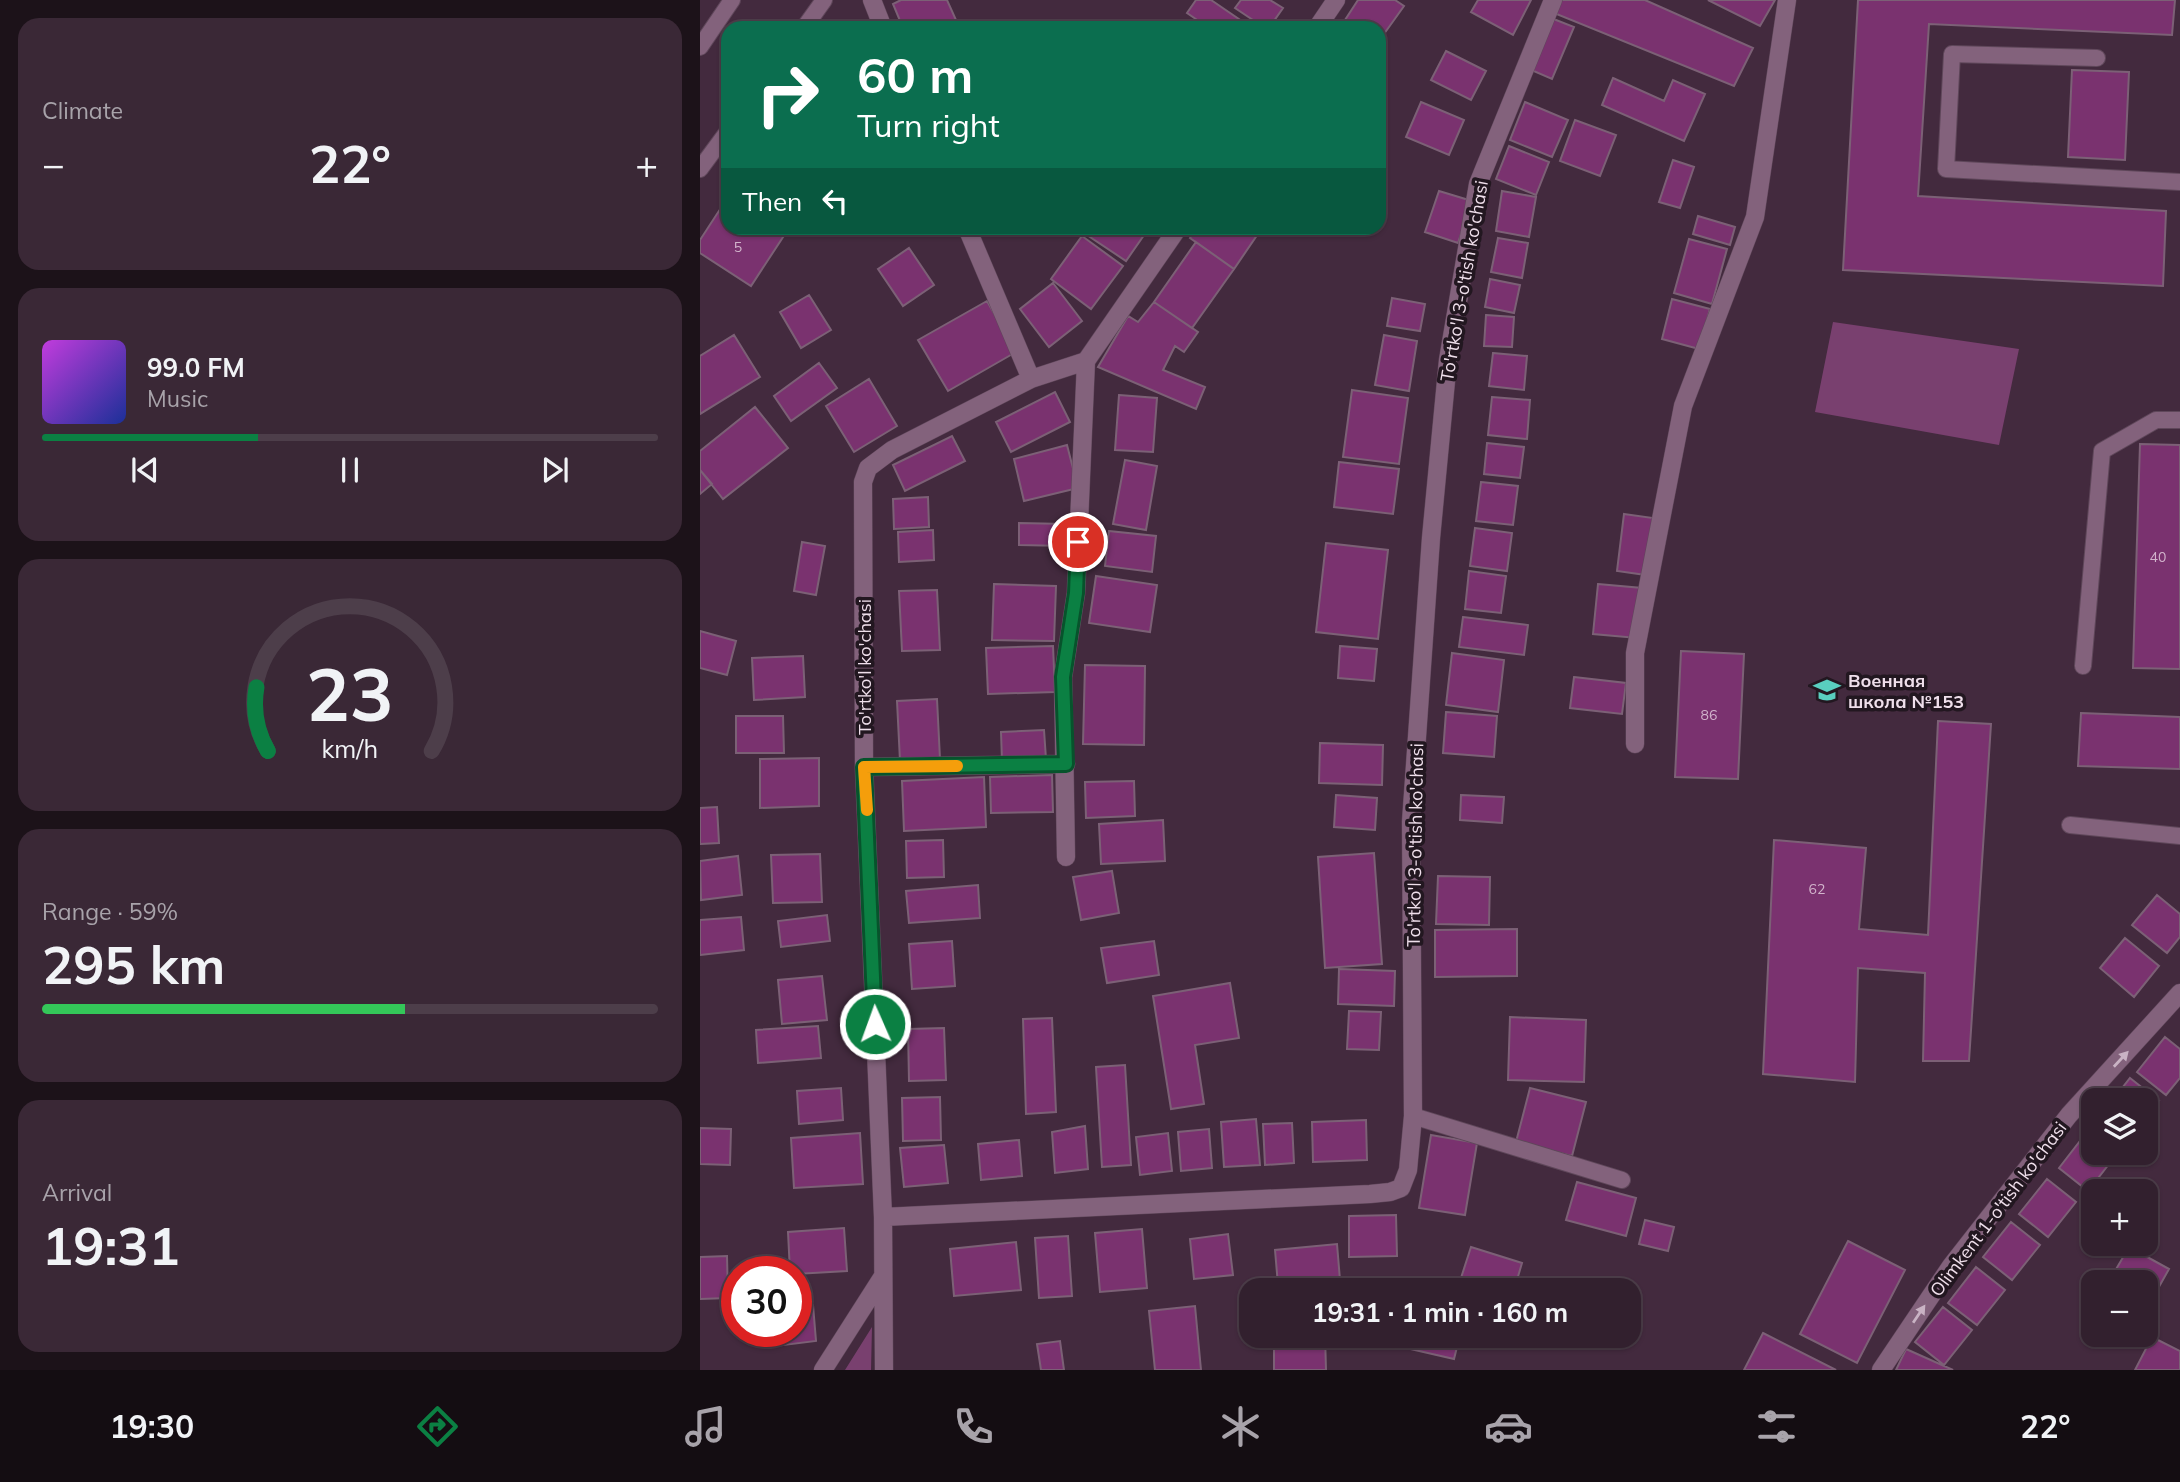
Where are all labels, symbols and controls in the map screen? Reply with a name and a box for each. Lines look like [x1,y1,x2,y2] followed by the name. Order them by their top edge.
[857,44,973,105] text: 60 m
[742,49,833,140] icon: right
[42,96,123,125] text: Climate
[857,105,1000,145] text: Turn right
[309,131,391,196] text: 22°
[42,140,65,188] text: −
[635,140,658,188] text: +
[1435,179,1493,383] street label: To'rtko'l 3-o'tish ko'chasi
[816,182,854,220] icon: left
[742,185,802,218] text: Then
[734,238,742,256] house number: 5
[147,351,245,384] text: 99.0 FM
[147,384,208,413] text: Music
[126,451,164,489] icon: previous
[331,451,369,489] icon: pause
[536,451,574,489] icon: next
[1048,512,1108,572] pin
[1059,523,1097,561] icon: arrive
[2150,548,2166,566] house number: 40
[853,599,876,735] street label: To'rtko'l ko'chasi
[306,648,394,739] text: 23
[1848,669,1964,713] place label: Военная школа №153
[1812,675,1842,705] school or university icon: Военная школа №153
[1701,706,1717,724] house number: 86
[322,733,378,764] text: km/h
[1402,743,1428,947] street label: To'rtko'l 3-o'tish ko'chasi
[1809,880,1825,898] house number: 62
[42,897,178,926] text: Range · 59%
[42,932,225,997] text: 295 km
[838,987,912,1061] position arrow
[2113,1050,2129,1068] one-way arrow
[2081,1088,2158,1347] map controls
[2081,1088,2158,1165] button: layers
[1925,1117,2071,1301] street label: Olimkent 1-o'tish ko'chasi
[42,1178,112,1207] text: Arrival
[2081,1179,2158,1256] button: +
[42,1213,180,1278] text: 19:31
[721,1256,812,1347] speed limit sign: 30
[2081,1270,2158,1347] button: −
[1312,1296,1568,1329] text: 19:31 · 1 min · 160 m
[1912,1304,1925,1323] one-way arrow
[413,1402,462,1451] icon: directions
[681,1402,730,1451] icon: music
[949,1402,998,1451] icon: phone
[1216,1402,1265,1451] icon: climate
[1484,1402,1533,1451] icon: car
[1752,1402,1801,1451] icon: filters
[109,1406,194,1446] text: 19:30
[2020,1406,2070,1446] text: 22°

